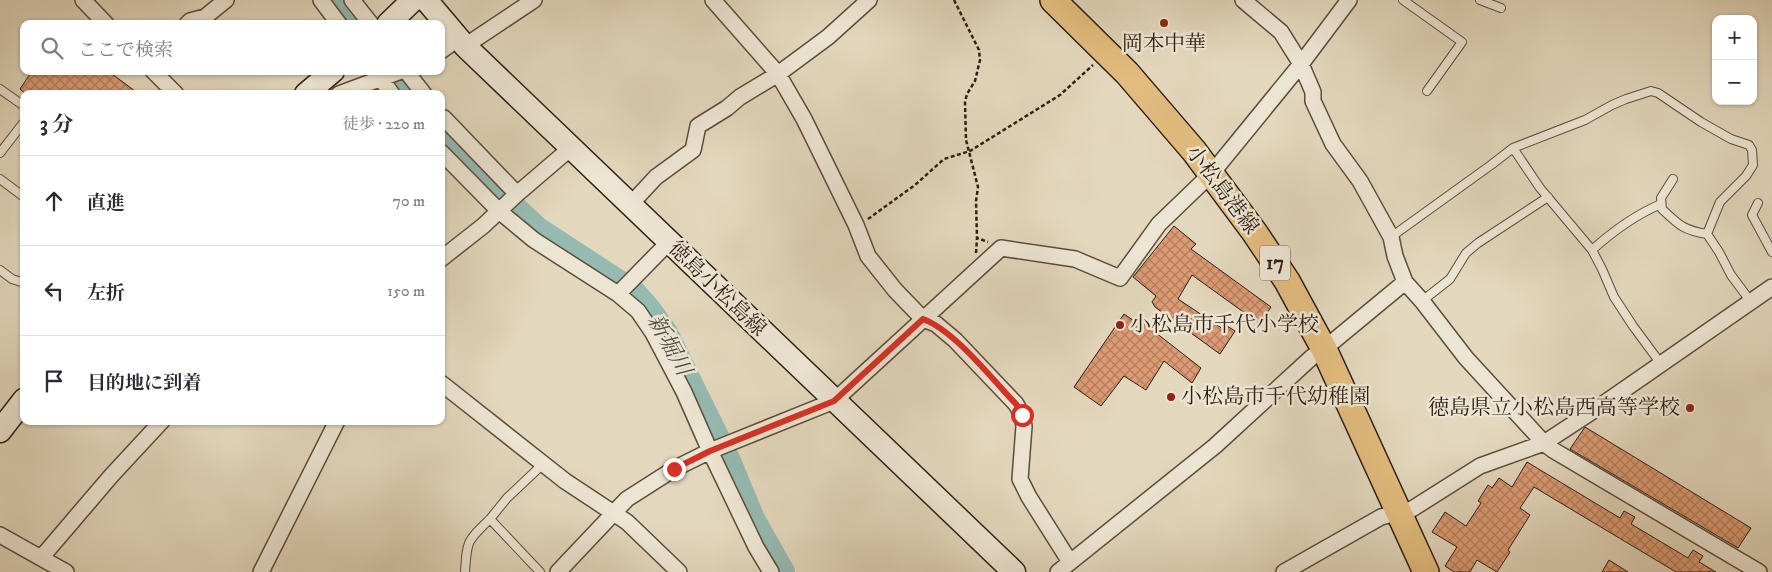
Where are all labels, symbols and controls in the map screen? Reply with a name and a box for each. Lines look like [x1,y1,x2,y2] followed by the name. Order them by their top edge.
[1712,15,1757,105] map controls
[1712,15,1757,60] button: +
[1158,17,1170,29] marker: 岡本中華
[20,20,445,75] search box
[1122,31,1206,57] place label: 岡本中華
[38,34,66,62] icon: search
[78,39,173,62] text: ここで検索
[1712,60,1757,105] button: −
[40,112,73,138] text: 3 分
[343,114,425,134] text: 徒歩 · 220 m
[1180,140,1264,240] street label: 小松島港線
[40,187,68,215] icon: ahead
[393,191,425,211] text: 70 m
[87,192,125,215] text: 直進
[663,236,771,342] street label: 徳島小松島線
[1260,246,1290,280] road number: 17
[40,277,68,305] icon: left
[387,281,425,301] text: 150 m
[87,282,125,305] text: 左折
[641,310,698,382] water label: 新堀川
[1130,312,1319,338] place label: 小松島市千代小学校
[1114,319,1126,331] marker: 小松島市千代小学校
[40,367,68,395] icon: arrive
[87,372,201,395] text: 目的地に到着
[1181,384,1370,410] place label: 小松島市千代幼稚園
[1165,391,1177,403] marker: 小松島市千代幼稚園
[1428,395,1680,421] place label: 徳島県立小松島西高等学校
[1684,402,1696,414] marker: 徳島県立小松島西高等学校
[1011,404,1034,427] route start
[663,458,686,481] route end

